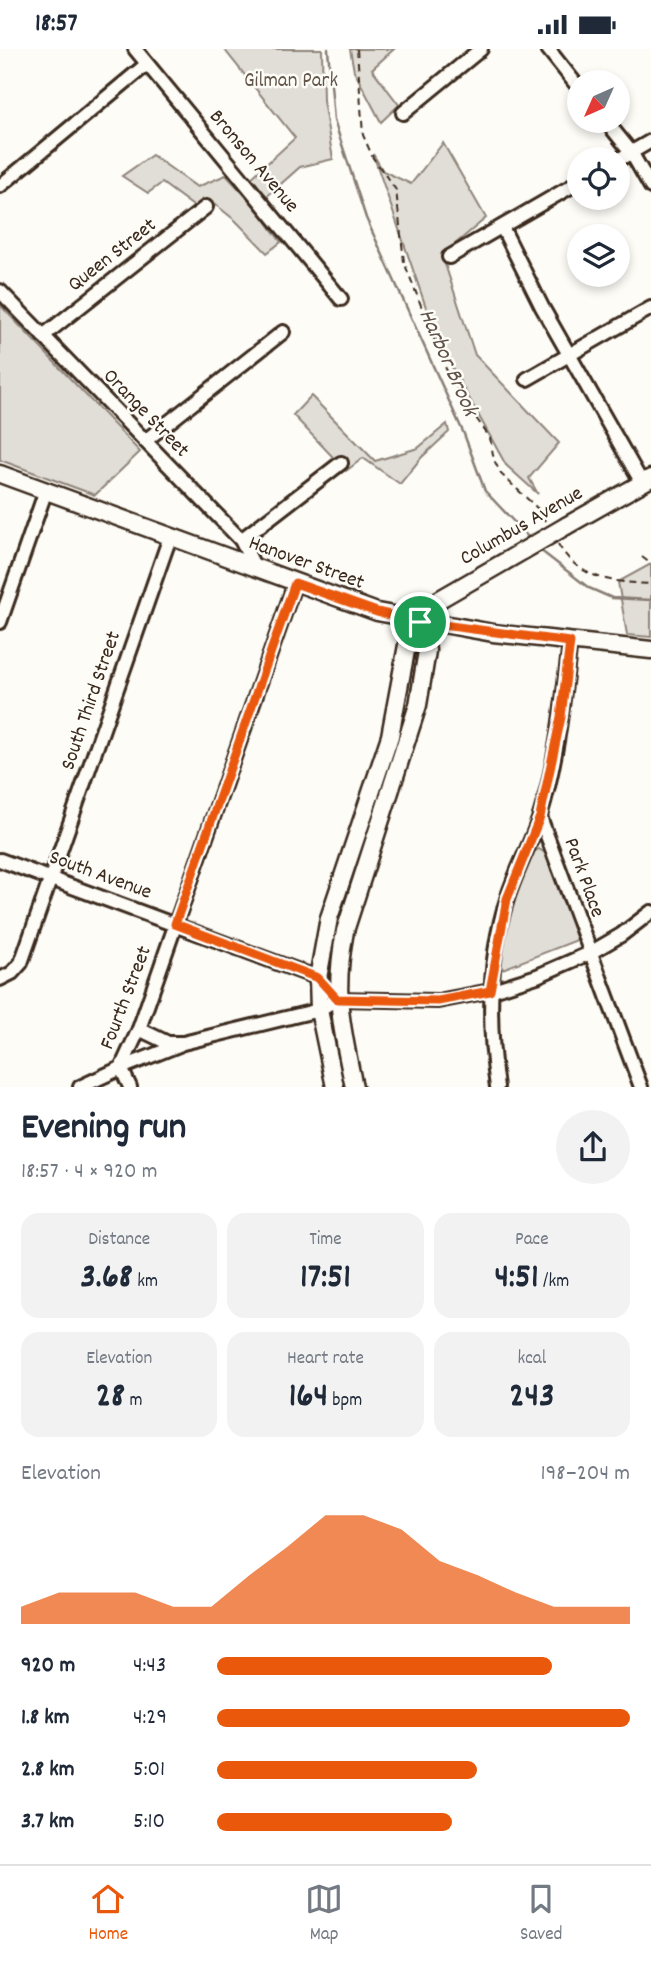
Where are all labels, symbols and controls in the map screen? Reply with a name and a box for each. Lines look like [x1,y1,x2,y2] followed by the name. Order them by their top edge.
[35,6,77,43] text: 18:57
[244,67,338,97] park label: Gilman Park
[567,70,630,133] north arrow
[567,70,630,287] map controls
[201,104,305,220] street label: Bronson Avenue
[567,147,630,210] button: locate
[62,212,164,300] street label: Queen Street
[567,224,630,287] button: layers
[409,304,486,424] water label: Harbor Brook
[95,363,195,465] street label: Orange Street
[455,480,589,574] street label: Columbus Avenue
[244,529,368,599] street label: Hanover Street
[390,592,450,652] pin
[401,603,439,641] icon: arrive
[54,627,130,775] street label: South Third Street
[555,834,611,922] street label: Park Place
[44,844,156,908] street label: South Avenue
[94,942,161,1054] street label: Fourth Street
[21,1102,186,1157] text: Evening run
[556,1110,630,1184] button: share
[21,1156,158,1189] text: 18:57 · 4 × 920 m
[88,1227,150,1254] text: Distance
[309,1227,342,1254] text: Time
[515,1227,549,1254] text: Pace
[80,1254,133,1304] text: 3.68
[300,1254,351,1304] text: 17:51
[494,1254,539,1304] text: 4:51
[133,1269,158,1296] text: km
[539,1269,569,1296] text: /km
[86,1346,152,1373] text: Elevation
[287,1346,364,1373] text: Heart rate
[517,1346,546,1373] text: kcal
[96,1373,125,1423] text: 28
[289,1373,328,1423] text: 164
[509,1373,555,1423] text: 243
[125,1388,143,1415] text: m
[328,1388,362,1415] text: bpm
[21,1458,101,1491] text: Elevation
[541,1458,630,1491] text: 198–204 m
[21,1650,75,1683] text: 920 m
[133,1650,166,1683] text: 4:43
[21,1702,70,1735] text: 1.8 km
[133,1702,167,1735] text: 4:29
[21,1754,75,1787] text: 2.8 km
[133,1754,165,1787] text: 5:01
[21,1806,74,1839] text: 3.7 km
[133,1806,165,1839] text: 5:10
[88,1880,128,1949] tab: Home
[305,1880,343,1949] tab: Map
[520,1880,563,1949] tab: Saved

